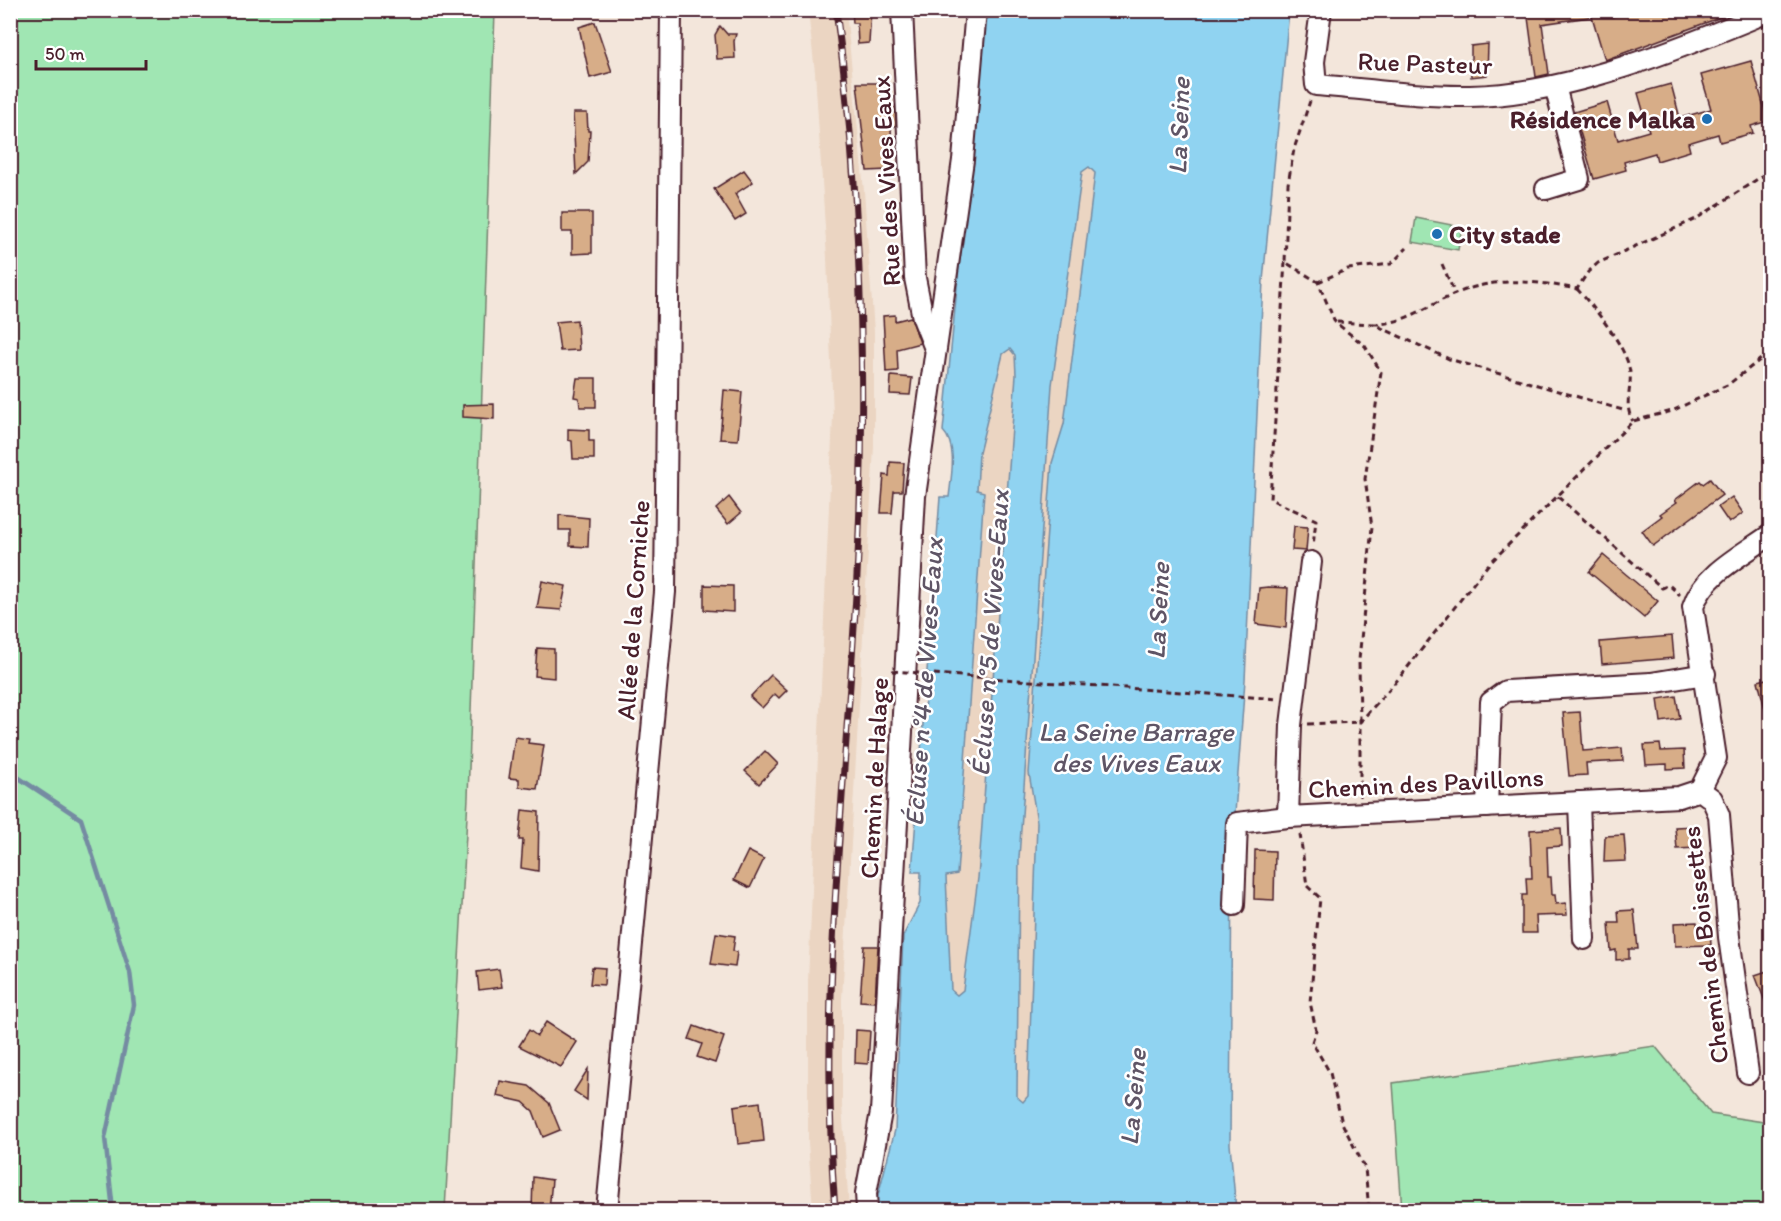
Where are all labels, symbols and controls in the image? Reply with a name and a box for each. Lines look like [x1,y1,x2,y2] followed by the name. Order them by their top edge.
[36,33,146,71] scale bar
[45,43,85,65] text: 50 m
[1357,45,1494,81] street label: Rue Pasteur
[865,75,907,287] street label: Rue des Vives Eaux
[1160,76,1197,175] water label: La Seine
[1510,103,1695,135] place label: Résidence Malka
[1700,112,1714,126] marker: Résidence Malka
[1449,218,1561,250] place label: City stade
[1430,227,1444,241] marker: City stade
[963,487,1016,777] water label: Écluse n°5 de Vives-Eaux
[609,499,657,721] street label: Allée de la Corniche
[897,535,950,827] water label: Écluse n°4 de Vives-Eaux
[1138,561,1177,660] water label: La Seine
[853,677,895,879] street label: Chemin de Halage
[1038,715,1235,779] water label: La Seine Barrage des Vives Eaux
[1307,761,1545,805] street label: Chemin des Pavillons
[1675,824,1735,1066] street label: Chemin de Boissettes
[1112,1046,1153,1147] water label: La Seine

